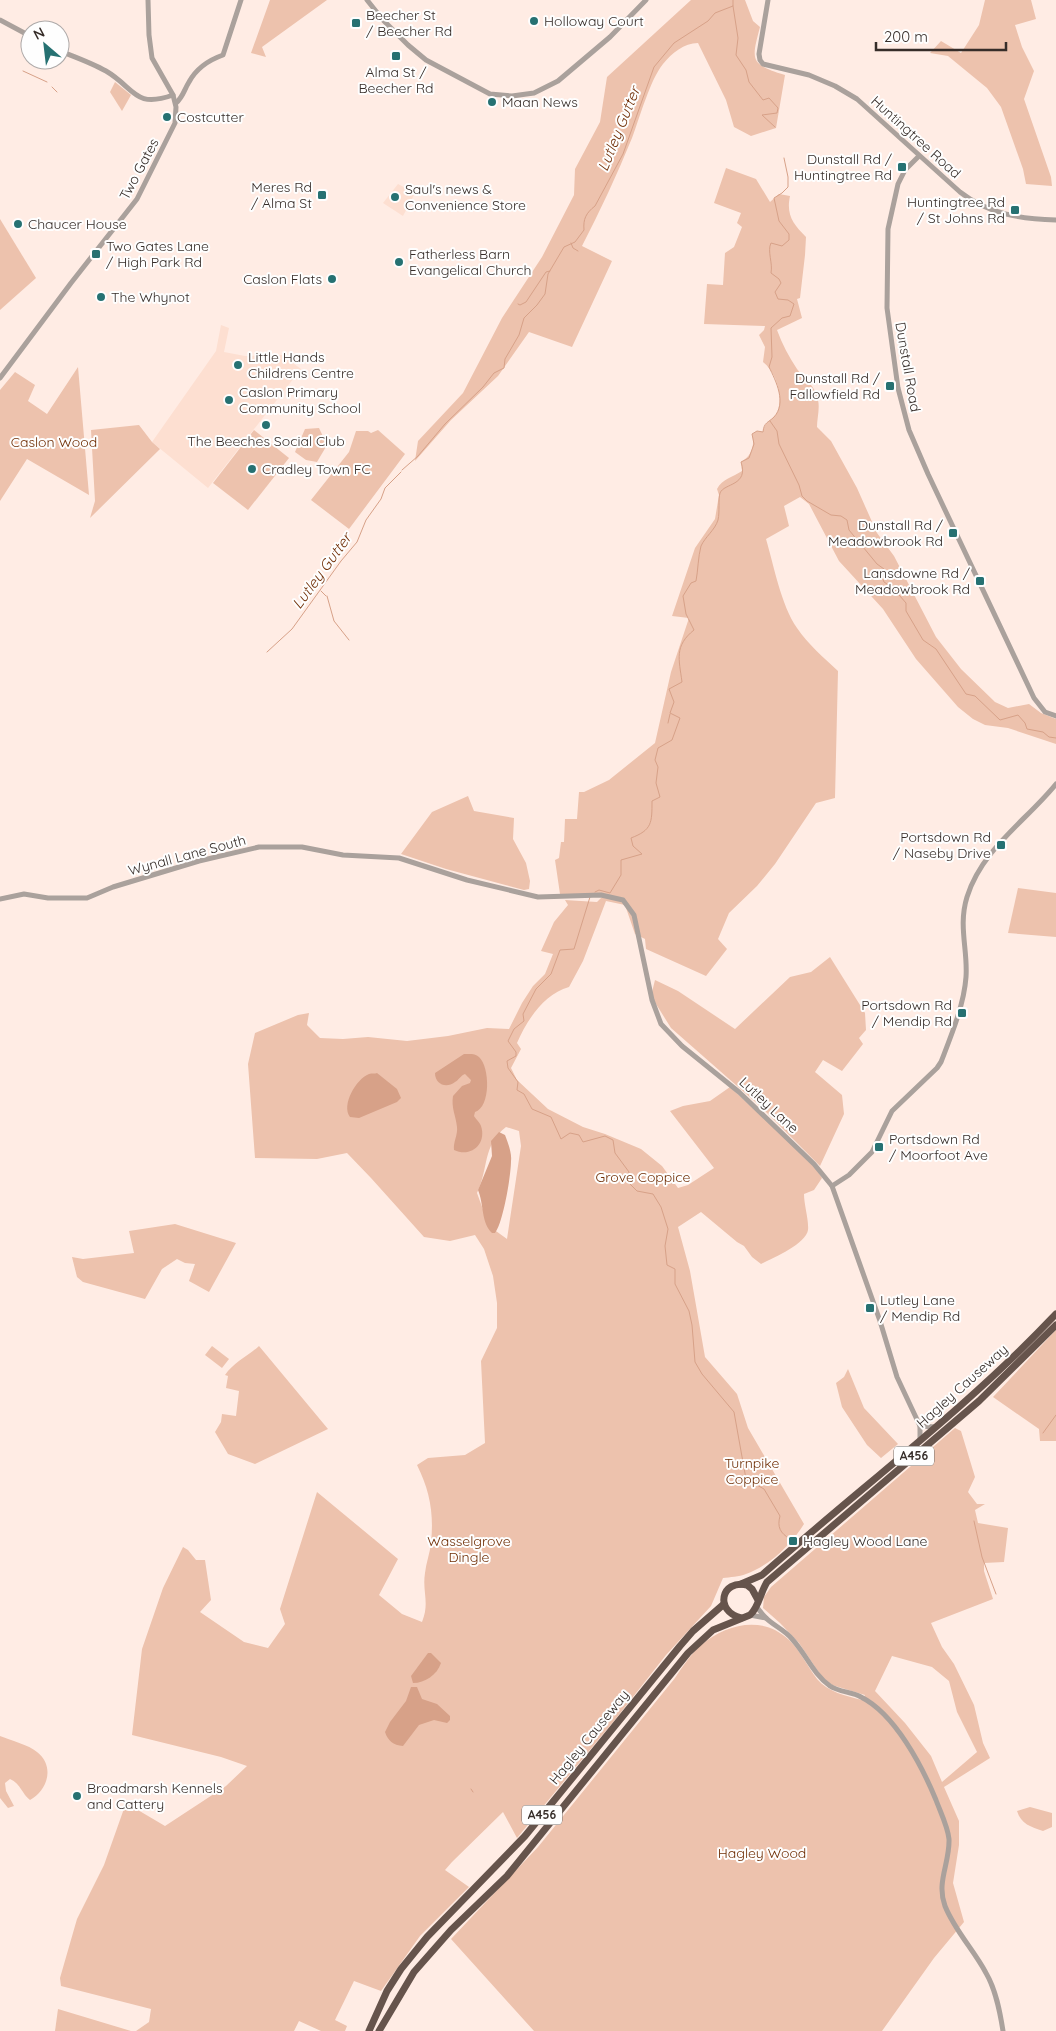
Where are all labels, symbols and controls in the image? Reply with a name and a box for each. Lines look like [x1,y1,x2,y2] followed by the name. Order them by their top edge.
[366,6,452,40] place label: Beecher St / Beecher Rd
[544,12,644,30] place label: Holloway Court
[528,15,540,27] marker: Holloway Court
[350,17,362,29] marker: Beecher St / Beecher Rd
[20,20,70,70] north arrow
[876,20,1006,52] scale bar
[30,23,48,44] text: N
[884,27,928,46] text: 200 m
[390,50,402,62] marker: Alma St / Beecher Rd
[358,63,434,97] place label: Alma St / Beecher Rd
[593,82,645,174] water label: Lutley Gutter
[867,92,965,182] street label: Huntingtree Road
[502,93,578,111] place label: Maan News
[486,96,498,108] marker: Maan News
[177,108,244,126] place label: Costcutter
[161,111,173,123] marker: Costcutter
[115,135,163,203] street label: Two Gates
[794,150,893,184] place label: Dunstall Rd / Huntingtree Rd
[896,161,908,173] marker: Dunstall Rd / Huntingtree Rd
[251,178,312,212] place label: Meres Rd / Alma St
[405,180,526,214] place label: Saul's news & Convenience Store
[316,189,328,201] marker: Meres Rd / Alma St
[389,191,401,203] marker: Saul's news & Convenience Store
[907,193,1005,227] place label: Huntingtree Rd / St Johns Rd
[1009,204,1021,216] marker: Huntingtree Rd / St Johns Rd
[28,215,127,233] place label: Chaucer House
[12,218,24,230] marker: Chaucer House
[106,237,209,271] place label: Two Gates Lane / High Park Rd
[409,245,531,279] place label: Fatherless Barn Evangelical Church
[90,248,102,260] marker: Two Gates Lane / High Park Rd
[393,256,405,268] marker: Fatherless Barn Evangelical Church
[243,270,322,288] place label: Caslon Flats
[326,273,338,285] marker: Caslon Flats
[111,288,190,306] place label: The Whynot
[95,291,107,303] marker: The Whynot
[891,321,925,413] street label: Dunstall Road
[248,348,354,382] place label: Little Hands Childrens Centre
[232,359,244,371] marker: Little Hands Childrens Centre
[789,369,881,403] place label: Dunstall Rd / Fallowfield Rd
[884,380,896,392] marker: Dunstall Rd / Fallowfield Rd
[239,383,361,417] place label: Caslon Primary Community School
[223,394,235,406] marker: Caslon Primary Community School
[260,419,272,431] marker: The Beeches Social Club
[187,432,345,450] place label: The Beeches Social Club
[11,433,97,451] park label: Caslon Wood
[262,460,371,478] place label: Cradley Town FC
[246,463,258,475] marker: Cradley Town FC
[828,516,944,550] place label: Dunstall Rd / Meadowbrook Rd
[288,527,357,612] water label: Lutley Gutter
[947,527,959,539] marker: Dunstall Rd / Meadowbrook Rd
[855,564,971,598] place label: Lansdowne Rd / Meadowbrook Rd
[974,575,986,587] marker: Lansdowne Rd / Meadowbrook Rd
[893,828,991,862] place label: Portsdown Rd / Naseby Drive
[126,831,248,879] street label: Wynall Lane South
[995,839,1007,851] marker: Portsdown Rd / Naseby Drive
[861,996,952,1030] place label: Portsdown Rd / Mendip Rd
[956,1007,968,1019] marker: Portsdown Rd / Mendip Rd
[736,1073,803,1137] street label: Lutley Lane
[889,1130,988,1164] place label: Portsdown Rd / Moorfoot Ave
[873,1141,885,1153] marker: Portsdown Rd / Moorfoot Ave
[596,1168,691,1186] park label: Grove Coppice
[880,1291,960,1325] place label: Lutley Lane / Mendip Rd
[864,1302,876,1314] marker: Lutley Lane / Mendip Rd
[913,1340,1011,1432] street label: Hagley Causeway
[894,1446,934,1465] road number: A456
[725,1454,779,1488] park label: Turnpike Coppice
[427,1532,511,1566] park label: Wasselgrove Dingle
[803,1532,928,1550] place label: Hagley Wood Lane
[787,1535,799,1547] marker: Hagley Wood Lane
[545,1686,633,1788] street label: Hagley Causeway
[87,1779,223,1813] place label: Broadmarsh Kennels and Cattery
[71,1790,83,1802] marker: Broadmarsh Kennels and Cattery
[522,1806,562,1824] road number: A456
[718,1844,806,1862] park label: Hagley Wood

